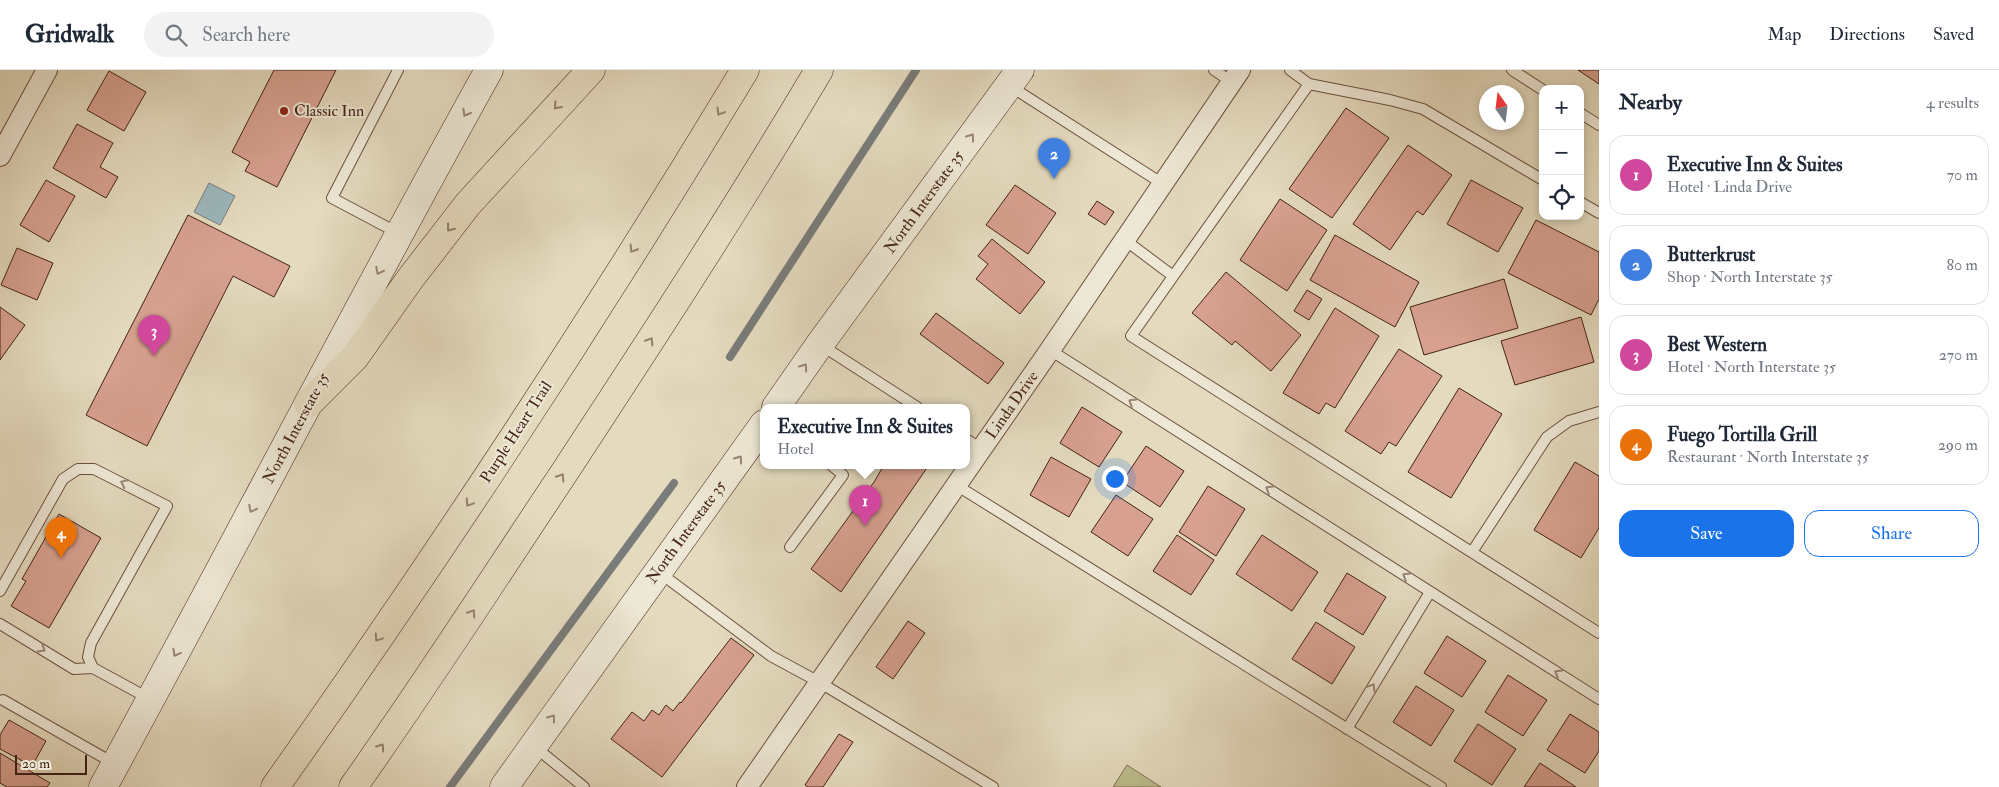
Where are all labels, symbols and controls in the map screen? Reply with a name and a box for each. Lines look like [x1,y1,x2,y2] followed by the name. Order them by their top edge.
[144,12,494,57] search box
[25,19,114,50] text: Gridwalk
[162,21,190,49] icon: search
[202,23,290,47] text: Search here
[1768,23,1801,46] text: Map
[1829,23,1905,46] text: Directions
[1933,23,1974,46] text: Saved
[1479,85,1524,130] north arrow
[1539,85,1584,220] map controls
[1539,85,1584,130] button: +
[1619,89,1682,116] text: Nearby
[1926,93,1979,113] text: 4 results
[554,100,563,109] one-way arrow
[294,101,364,121] place label: Classic Inn
[278,105,290,117] marker: Classic Inn
[716,106,726,115] one-way arrow
[462,107,472,116] one-way arrow
[1539,130,1584,175] button: −
[966,134,974,143] one-way arrow
[1038,138,1070,179] pin: 2
[880,146,968,258] street label: North Interstate 35
[1667,153,1843,177] text: Executive Inn & Suites
[1633,165,1639,185] text: 1
[1947,165,1978,185] text: 70 m
[1539,175,1584,220] button: locate
[1667,177,1792,197] text: Hotel · Linda Drive
[447,222,456,232] one-way arrow
[1667,243,1755,267] text: Butterkrust
[630,244,639,253] one-way arrow
[1632,255,1640,275] text: 2
[1947,255,1978,275] text: 80 m
[376,265,386,274] one-way arrow
[1667,267,1833,287] text: Shop · North Interstate 35
[138,315,170,356] pin: 3
[1667,333,1767,357] text: Best Western
[644,337,653,346] one-way arrow
[1633,345,1639,365] text: 3
[1939,345,1978,365] text: 270 m
[1667,357,1836,377] text: Hotel · North Interstate 35
[798,363,807,373] one-way arrow
[981,367,1043,443] street label: Linda Drive
[258,369,334,487] street label: North Interstate 35
[476,377,557,487] street label: Purple Heart Trail
[1128,399,1137,408] one-way arrow
[760,404,970,469] popup
[777,415,953,439] text: Executive Inn & Suites
[1667,423,1817,447] text: Fuego Tortilla Grill
[1632,435,1640,455] text: 4
[1938,435,1978,455] text: 290 m
[777,439,814,459] text: Hotel
[1667,447,1869,467] text: Restaurant · North Interstate 35
[733,455,742,465] one-way arrow
[1102,466,1128,492] your location
[555,473,564,482] one-way arrow
[642,476,730,588] street label: North Interstate 35
[120,479,129,489] one-way arrow
[849,485,881,526] pin: 1
[1265,486,1275,495] one-way arrow
[466,498,475,507] one-way arrow
[248,504,258,513] one-way arrow
[1619,510,1794,557] button: Save
[1804,510,1979,557] button: Share
[45,517,77,558] pin: 4
[1402,573,1411,583] one-way arrow
[466,609,475,618] one-way arrow
[375,632,384,642] one-way arrow
[36,643,45,653] one-way arrow
[173,647,183,656] one-way arrow
[1554,670,1563,679] one-way arrow
[1366,684,1376,693] one-way arrow
[546,714,555,724] one-way arrow
[375,743,384,753] one-way arrow
[15,752,88,775] scale bar
[22,755,50,772] text: 20 m

